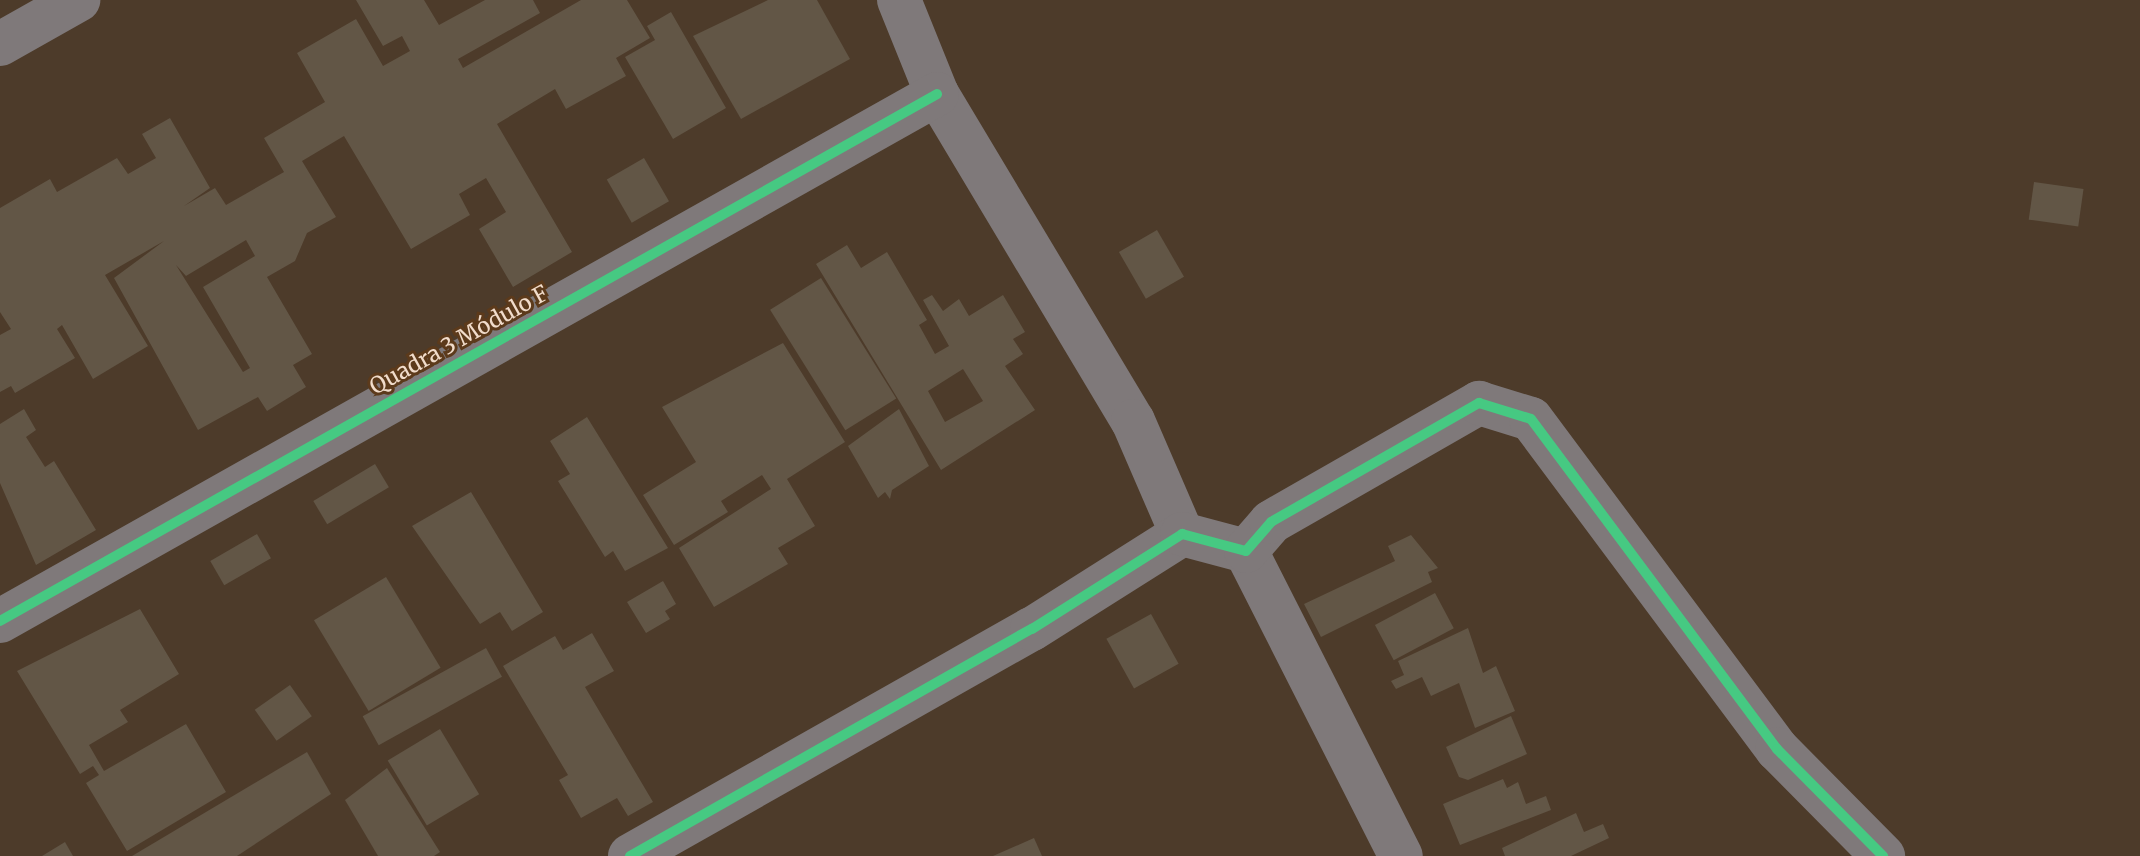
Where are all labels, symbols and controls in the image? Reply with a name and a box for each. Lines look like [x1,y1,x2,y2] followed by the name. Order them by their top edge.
[365,280,553,400] street label: Quadra 3 Módulo F

